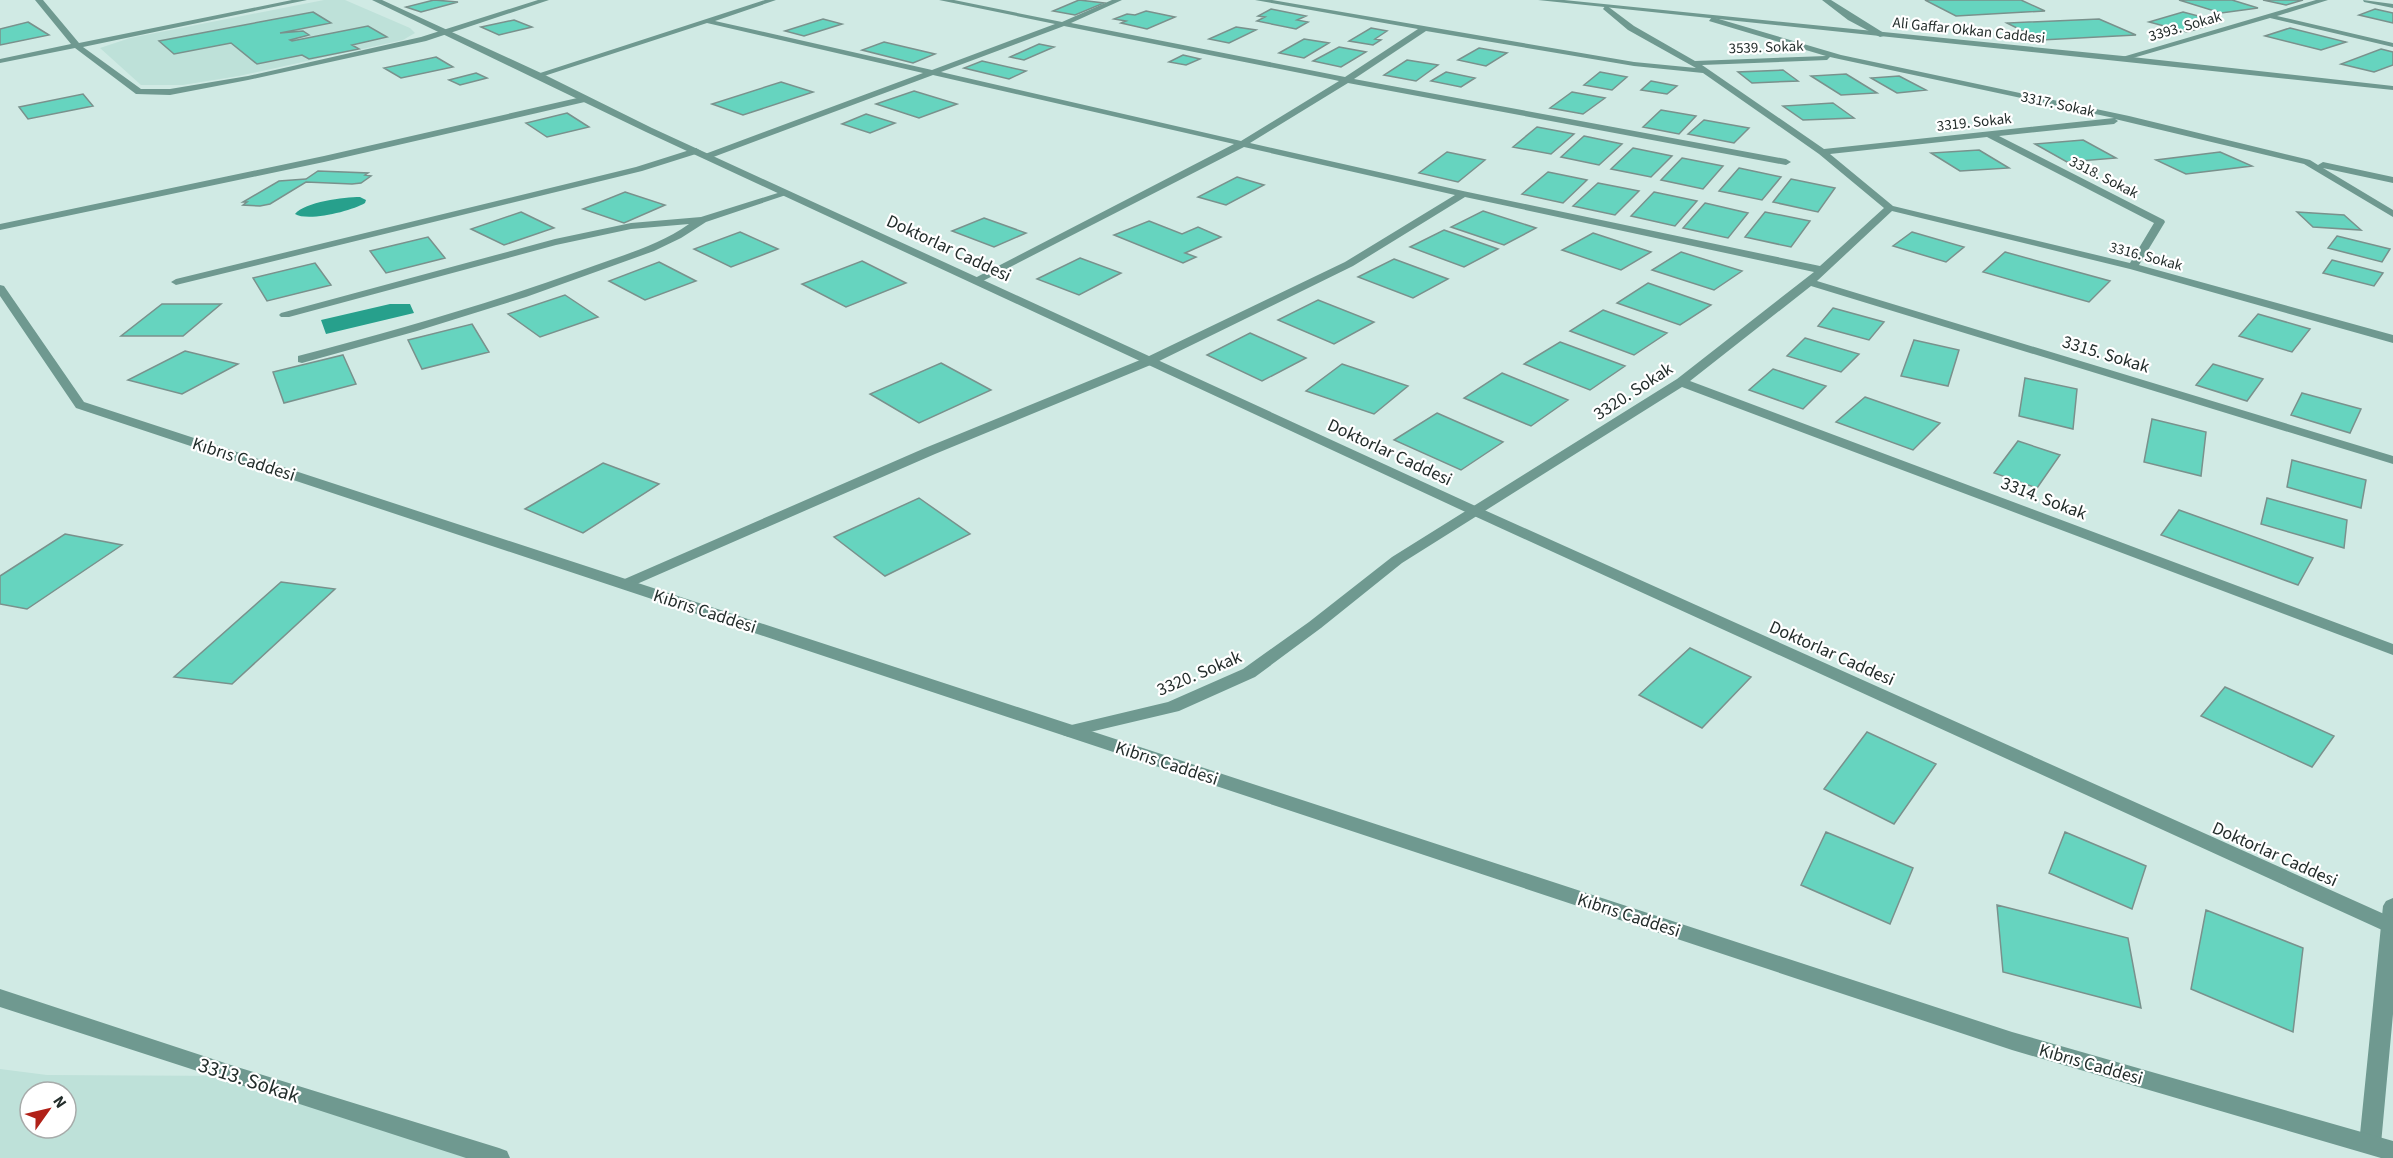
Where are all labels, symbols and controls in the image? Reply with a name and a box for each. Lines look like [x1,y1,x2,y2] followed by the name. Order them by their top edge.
[2146,6,2225,47] street label: 3393. Sokak
[1892,12,2046,49] street label: Ali Gaffar Okkan Caddesi
[1728,36,1804,59] street label: 3539. Sokak
[2019,86,2097,123] street label: 3317. Sokak
[1936,108,2013,137] street label: 3319. Sokak
[2066,151,2142,204] street label: 3318. Sokak
[882,209,1015,288] street label: Doktorlar Caddesi
[2107,237,2185,276] street label: 3316. Sokak
[2059,329,2153,380] street label: 3315. Sokak
[1589,356,1678,426] street label: 3320. Sokak
[1323,413,1456,492] street label: Doktorlar Caddesi
[189,431,299,488] street label: Kıbrıs Caddesi
[1997,471,2090,526] street label: 3314. Sokak
[650,583,760,640] street label: Kıbrıs Caddesi
[1765,615,1899,692] street label: Doktorlar Caddesi
[1153,644,1246,703] street label: 3320. Sokak
[1112,735,1222,792] street label: Kıbrıs Caddesi
[2208,816,2342,893] street label: Doktorlar Caddesi
[1574,887,1684,944] street label: Kıbrıs Caddesi
[2036,1038,2146,1091] street label: Kıbrıs Caddesi
[194,1050,304,1111] street label: 3313. Sokak
[18,1080,78,1140] north arrow
[48,1092,72,1113] text: N

